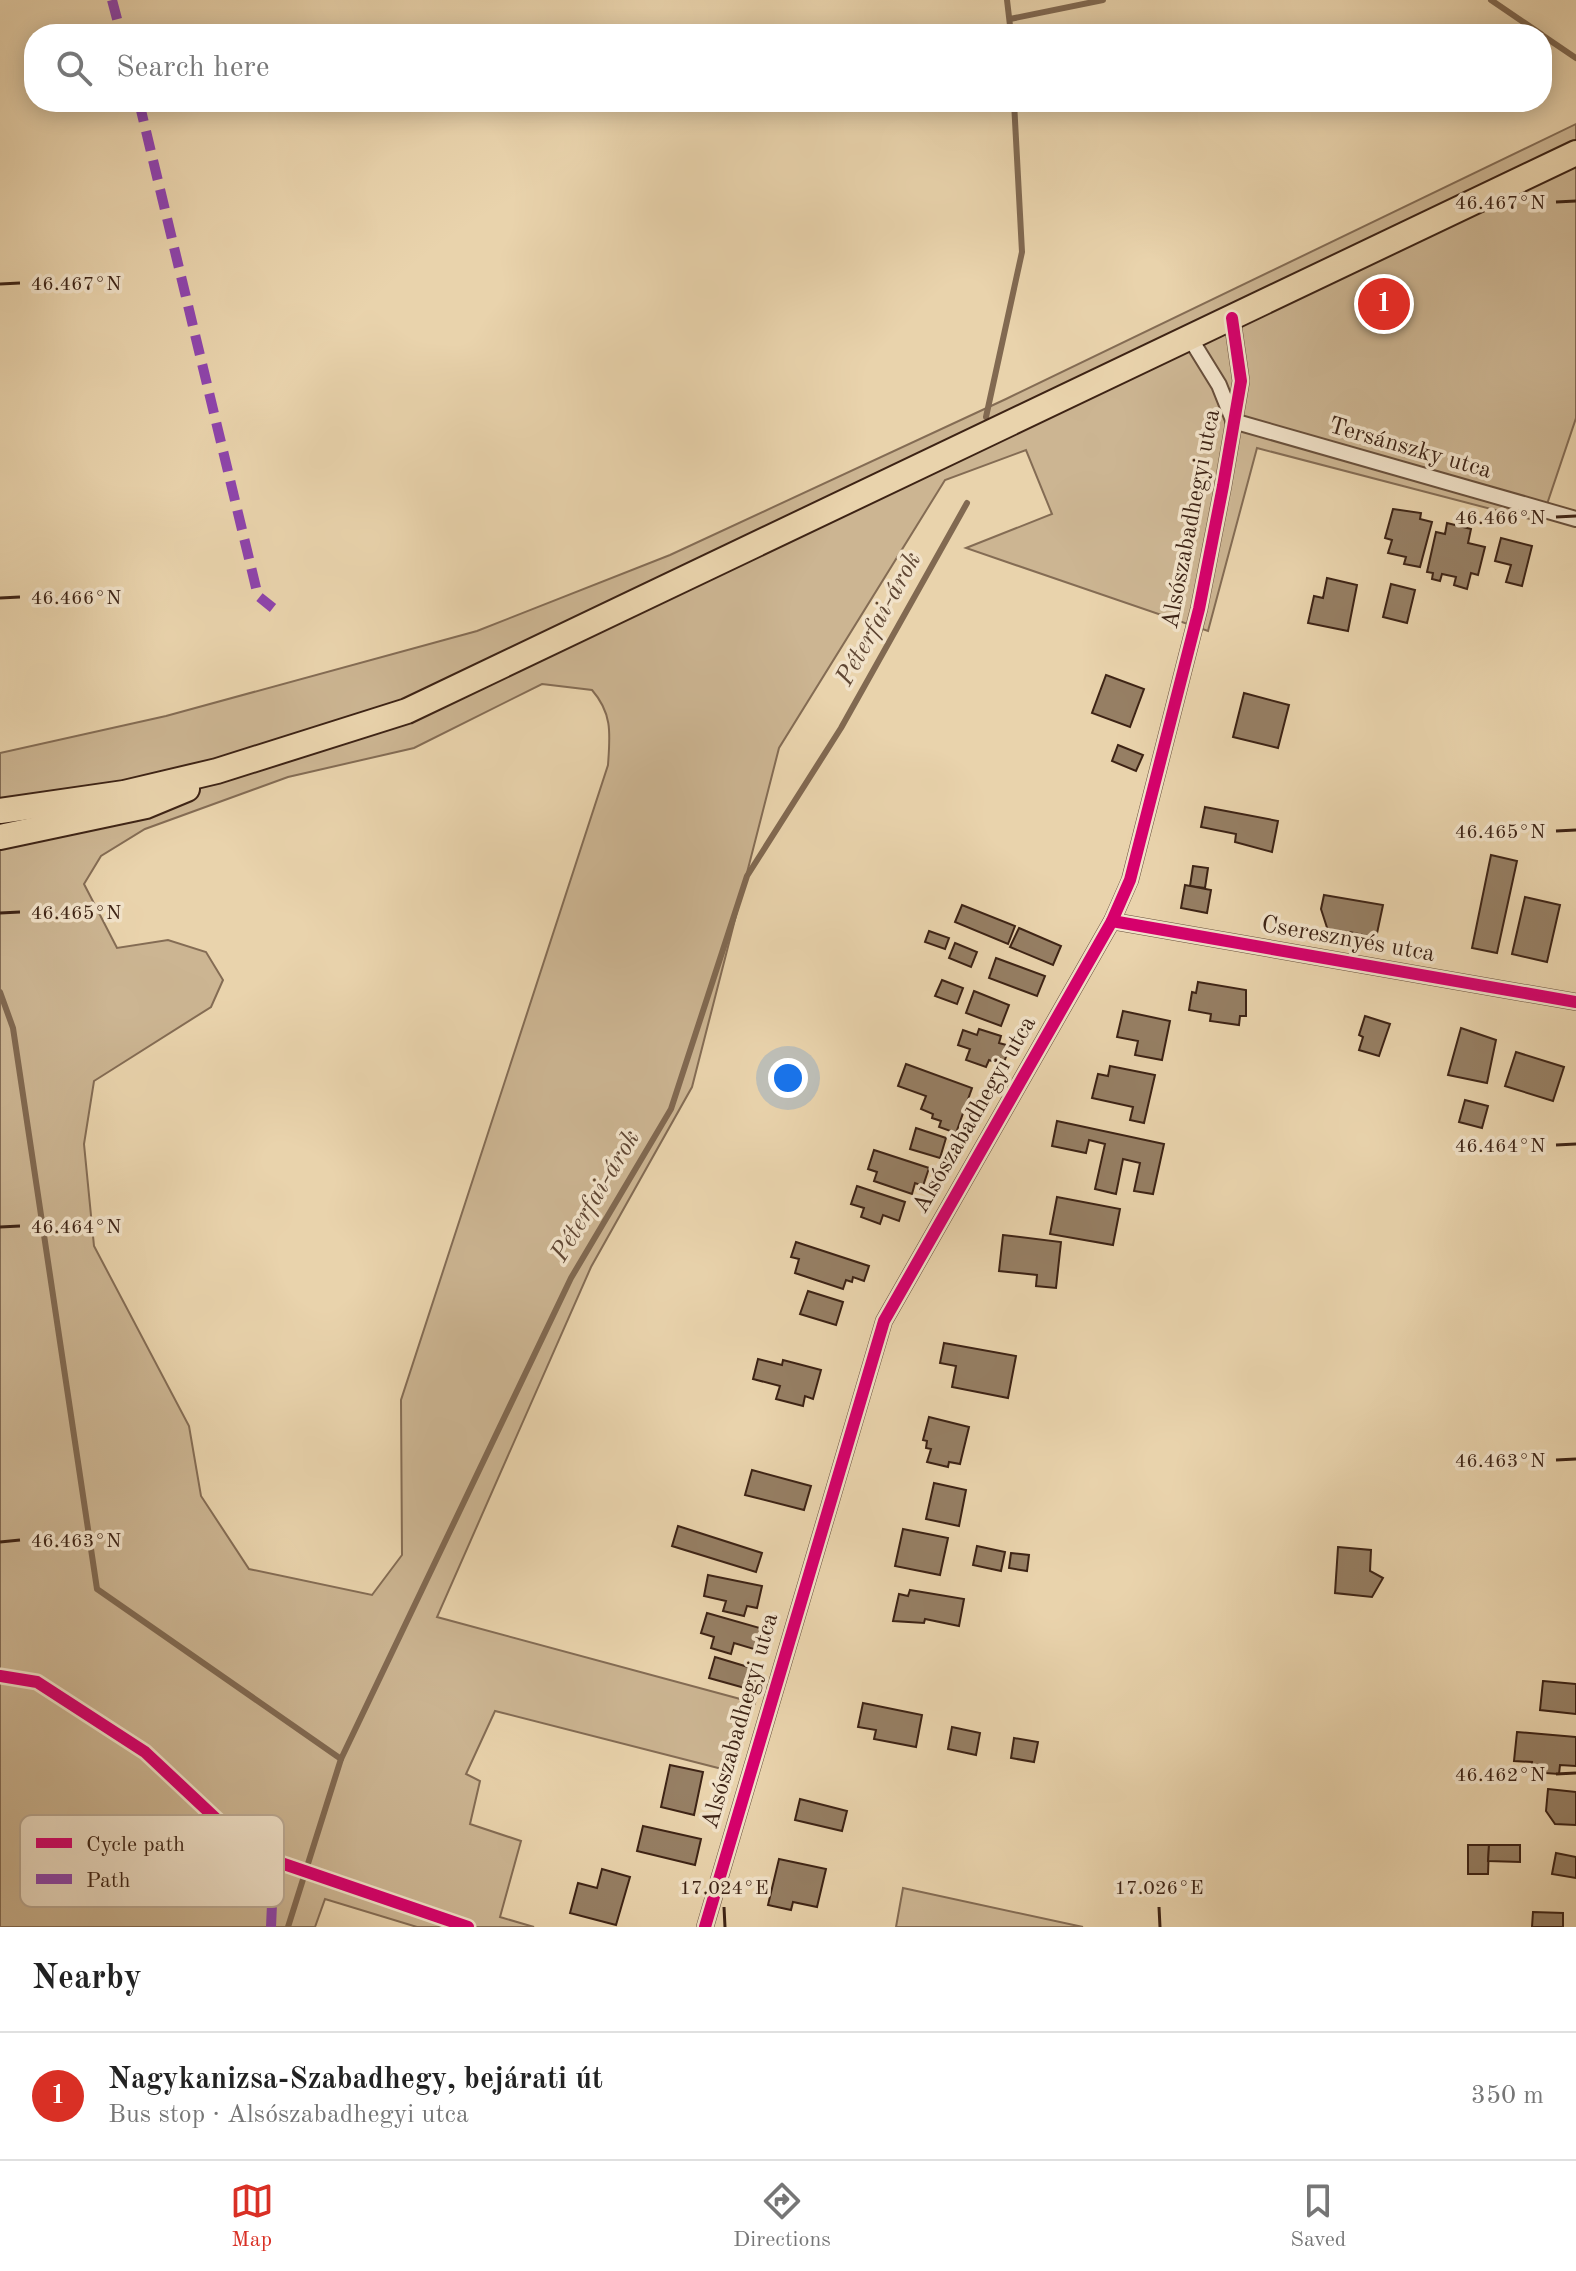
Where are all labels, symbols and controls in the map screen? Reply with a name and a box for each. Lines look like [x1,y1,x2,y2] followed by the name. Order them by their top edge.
[24,24,1552,112] search box
[52,46,96,90] icon: search
[116,53,270,83] text: Search here
[1455,194,1545,214] text: 46.467°N
[1358,274,1410,334] pin: 1
[31,275,121,295] text: 46.467°N
[1159,407,1225,631] street label: Alsószabadhegyi utca
[1326,414,1494,484] street label: Tersánszky utca
[1455,509,1545,529] text: 46.466°N
[831,548,926,691] water label: Péterfai-árok
[31,589,121,609] text: 46.466°N
[1455,823,1545,843] text: 46.465°N
[31,904,121,924] text: 46.465°N
[1259,913,1437,967] street label: Cseresznyés utca
[909,1012,1041,1218] street label: Alsószabadhegyi utca
[768,1058,808,1098] your location
[546,1126,645,1267] water label: Péterfai-árok
[1455,1137,1545,1157] text: 46.464°N
[31,1218,121,1238] text: 46.464°N
[1455,1452,1545,1472] text: 46.463°N
[31,1532,121,1552] text: 46.463°N
[699,1610,783,1832] street label: Alsószabadhegyi utca
[1455,1766,1545,1786] text: 46.462°N
[20,1815,284,1907] legend
[86,1834,185,1856] text: Cycle path
[86,1870,131,1892] text: Path
[680,1879,769,1899] text: 17.024°E
[1115,1879,1204,1899] text: 17.026°E
[32,1962,142,1996] text: Nearby
[108,2065,603,2095] text: Nagykanizsa-Szabadhegy, bejárati út
[50,2083,66,2109] text: 1
[1471,2083,1544,2109] text: 350 m
[108,2102,469,2128] text: Bus stop · Alsószabadhegyi utca
[230,2179,274,2254] tab: Map
[733,2179,831,2254] tab: Directions
[1290,2179,1346,2254] tab: Saved

